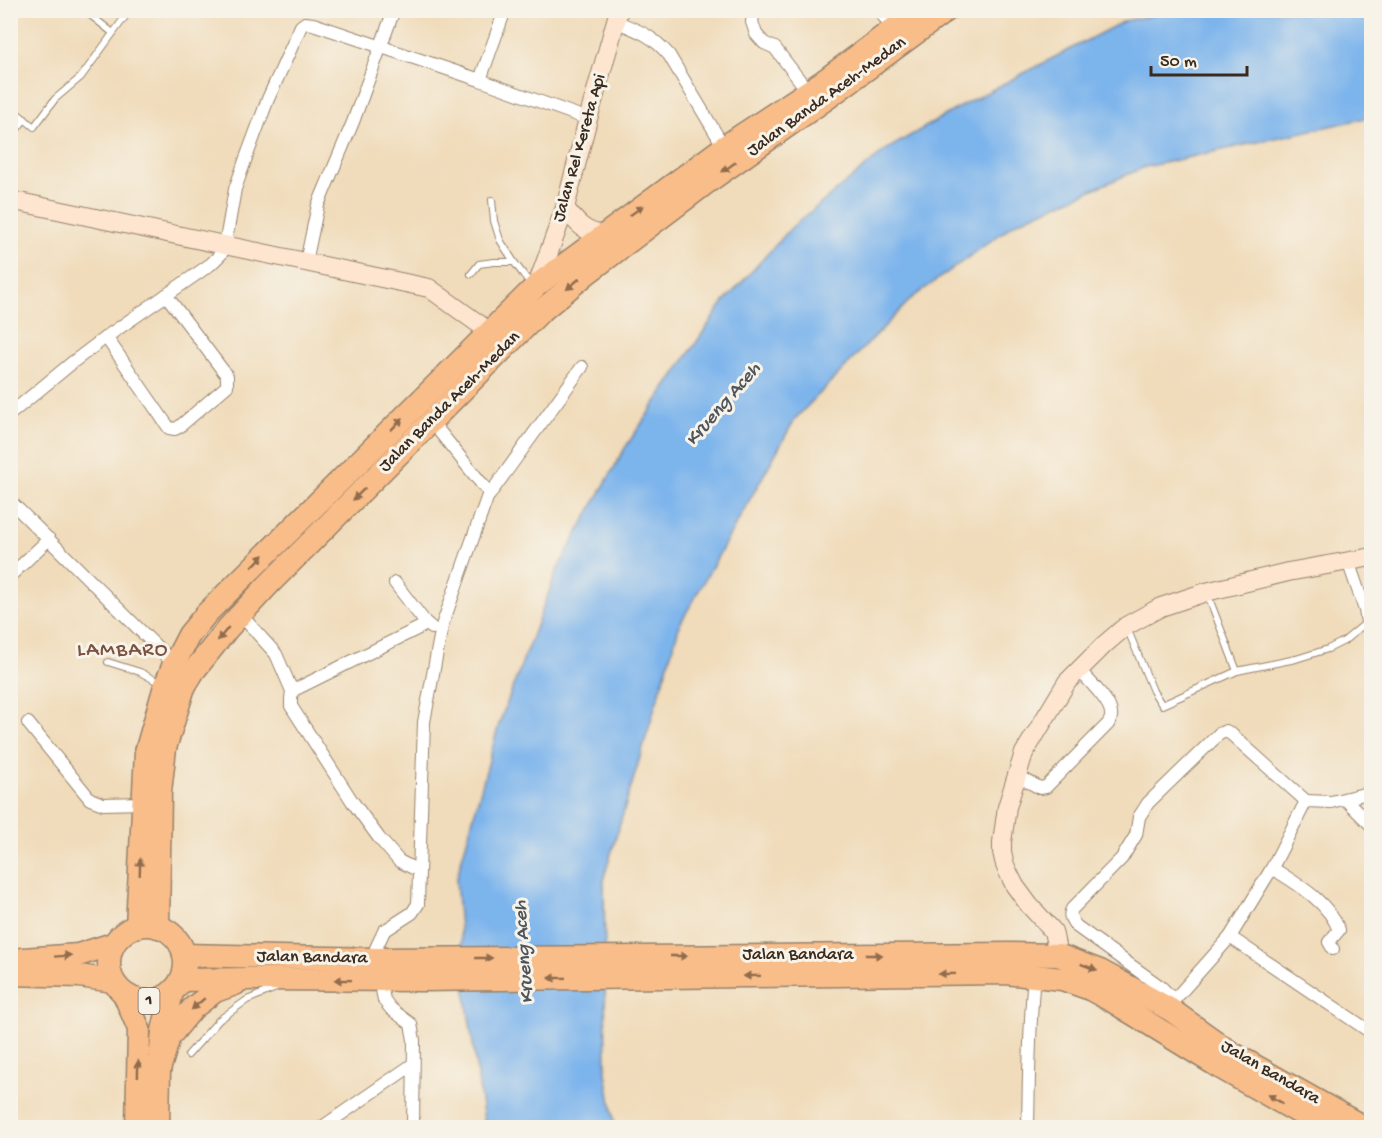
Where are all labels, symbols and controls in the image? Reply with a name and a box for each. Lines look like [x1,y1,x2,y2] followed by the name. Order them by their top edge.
[744,32,911,162] street label: Jalan Banda Aceh-Medan
[1151,39,1247,77] scale bar
[1160,52,1197,73] text: 50 m
[549,71,611,224] street label: Jalan Rel Kereta Api
[721,161,737,173] one-way arrow
[628,205,644,217] one-way arrow
[565,278,581,291] one-way arrow
[375,327,525,477] street label: Jalan Banda Aceh-Medan
[682,358,767,451] water label: Krueng Aceh
[389,418,403,432] one-way arrow
[352,487,366,501] one-way arrow
[251,555,265,569] one-way arrow
[217,626,230,641] one-way arrow
[77,639,169,664] district label: LAMBARO
[135,858,144,877] one-way arrow
[510,900,540,1004] water label: Krueng Aceh
[743,945,854,966] street label: Jalan Bandara
[256,947,369,969] street label: Jalan Bandara
[865,950,884,960] one-way arrow
[670,951,689,961] one-way arrow
[53,952,72,961] one-way arrow
[475,953,494,963] one-way arrow
[1081,962,1099,972] one-way arrow
[937,969,956,979] one-way arrow
[742,971,761,981] one-way arrow
[547,974,566,983] one-way arrow
[334,975,353,985] one-way arrow
[138,988,160,1014] road number: 1
[191,997,206,1011] one-way arrow
[1217,1036,1324,1110] street label: Jalan Bandara
[133,1060,143,1079] one-way arrow
[1266,1094,1283,1104] one-way arrow

